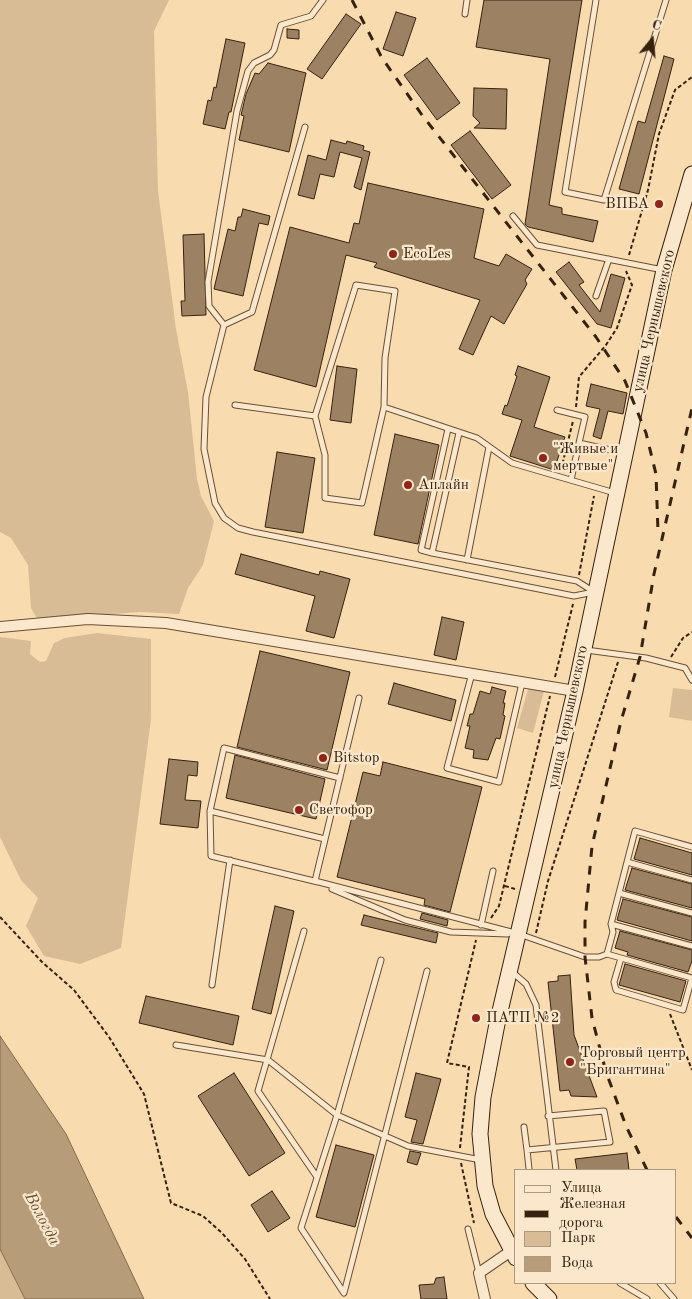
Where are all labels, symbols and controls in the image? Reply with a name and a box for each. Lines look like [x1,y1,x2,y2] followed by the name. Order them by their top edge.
[627,15,677,65] north arrow
[650,18,663,34] text: С
[605,195,649,213] place label: ВПБА
[653,198,665,210] marker: ВПБА
[403,245,451,263] place label: EcoLes
[387,248,399,260] marker: EcoLes
[629,248,679,394] street label: улица Чернышевского
[553,440,618,475] place label: "Живые и мертвые"
[537,452,549,464] marker: "Живые и мертвые"
[418,476,469,494] place label: Аплайн
[402,479,414,491] marker: Аплайн
[544,644,592,790] street label: улица Чернышевского
[333,749,380,767] place label: Bitstop
[317,752,329,764] marker: Bitstop
[309,801,373,819] place label: Светофор
[293,804,305,816] marker: Светофор
[486,1009,559,1027] place label: ПАТП №2
[470,1012,482,1024] marker: ПАТП №2
[580,1044,686,1079] place label: Торговый центр "Бригантина"
[564,1056,576,1068] marker: Торговый центр "Бригантина"
[514,1169,677,1284] legend
[561,1181,602,1196] text: Улица
[20,1189,64,1249] water label: Вологда
[559,1197,626,1231] text: Железная дорога
[561,1231,596,1246] text: Парк
[561,1256,593,1271] text: Вода

